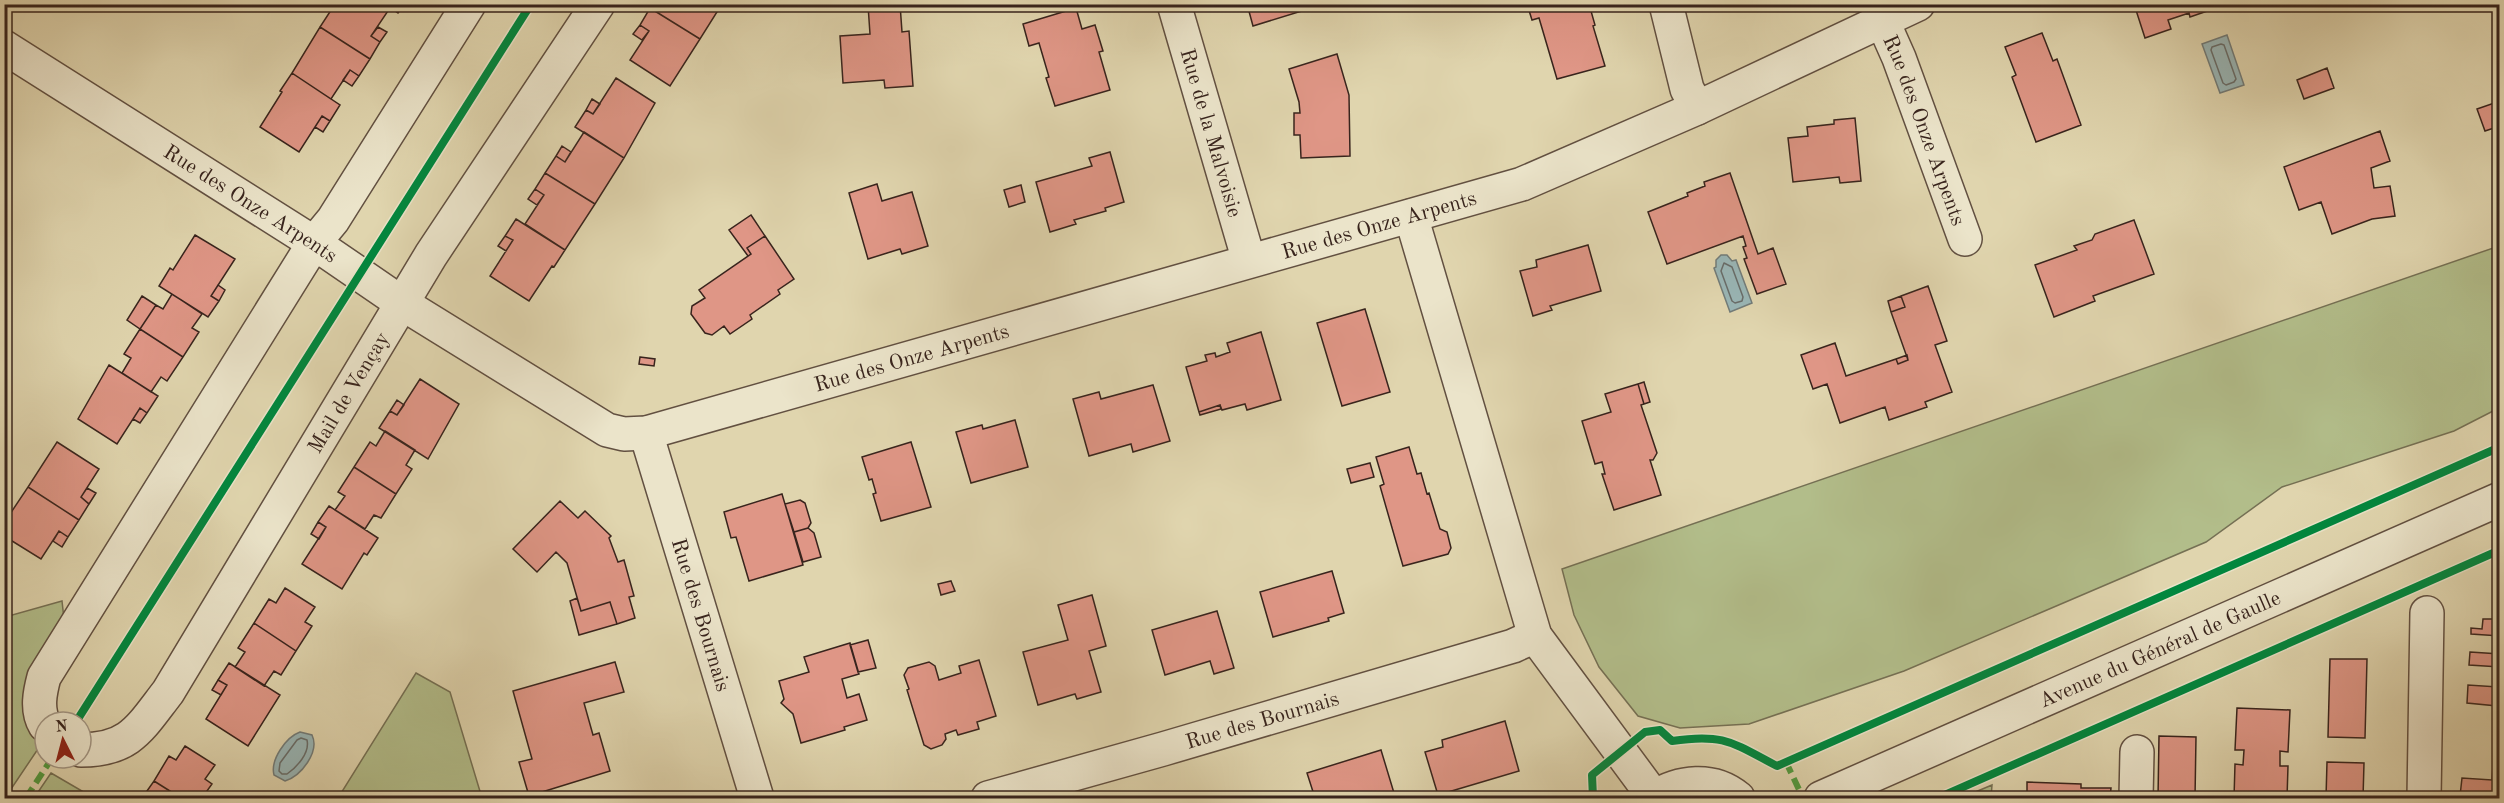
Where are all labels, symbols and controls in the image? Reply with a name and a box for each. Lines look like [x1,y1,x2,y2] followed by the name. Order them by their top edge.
[1878,32,1968,229] street label: Rue des Onze Arpents
[1176,46,1245,220] street label: Rue de la Malvoisie
[159,142,340,268] street label: Rue des Onze Arpents
[1280,188,1479,264] street label: Rue des Onze Arpents
[812,321,1012,397] street label: Rue des Onze Arpents
[305,329,394,457] street label: Mail de Vençay
[667,536,733,694] street label: Rue des Bournais
[2036,588,2284,713] street label: Avenue du Général de Gaulle
[1183,689,1342,754] street label: Rue des Bournais
[33,710,93,770] north arrow
[55,718,69,736] text: N

